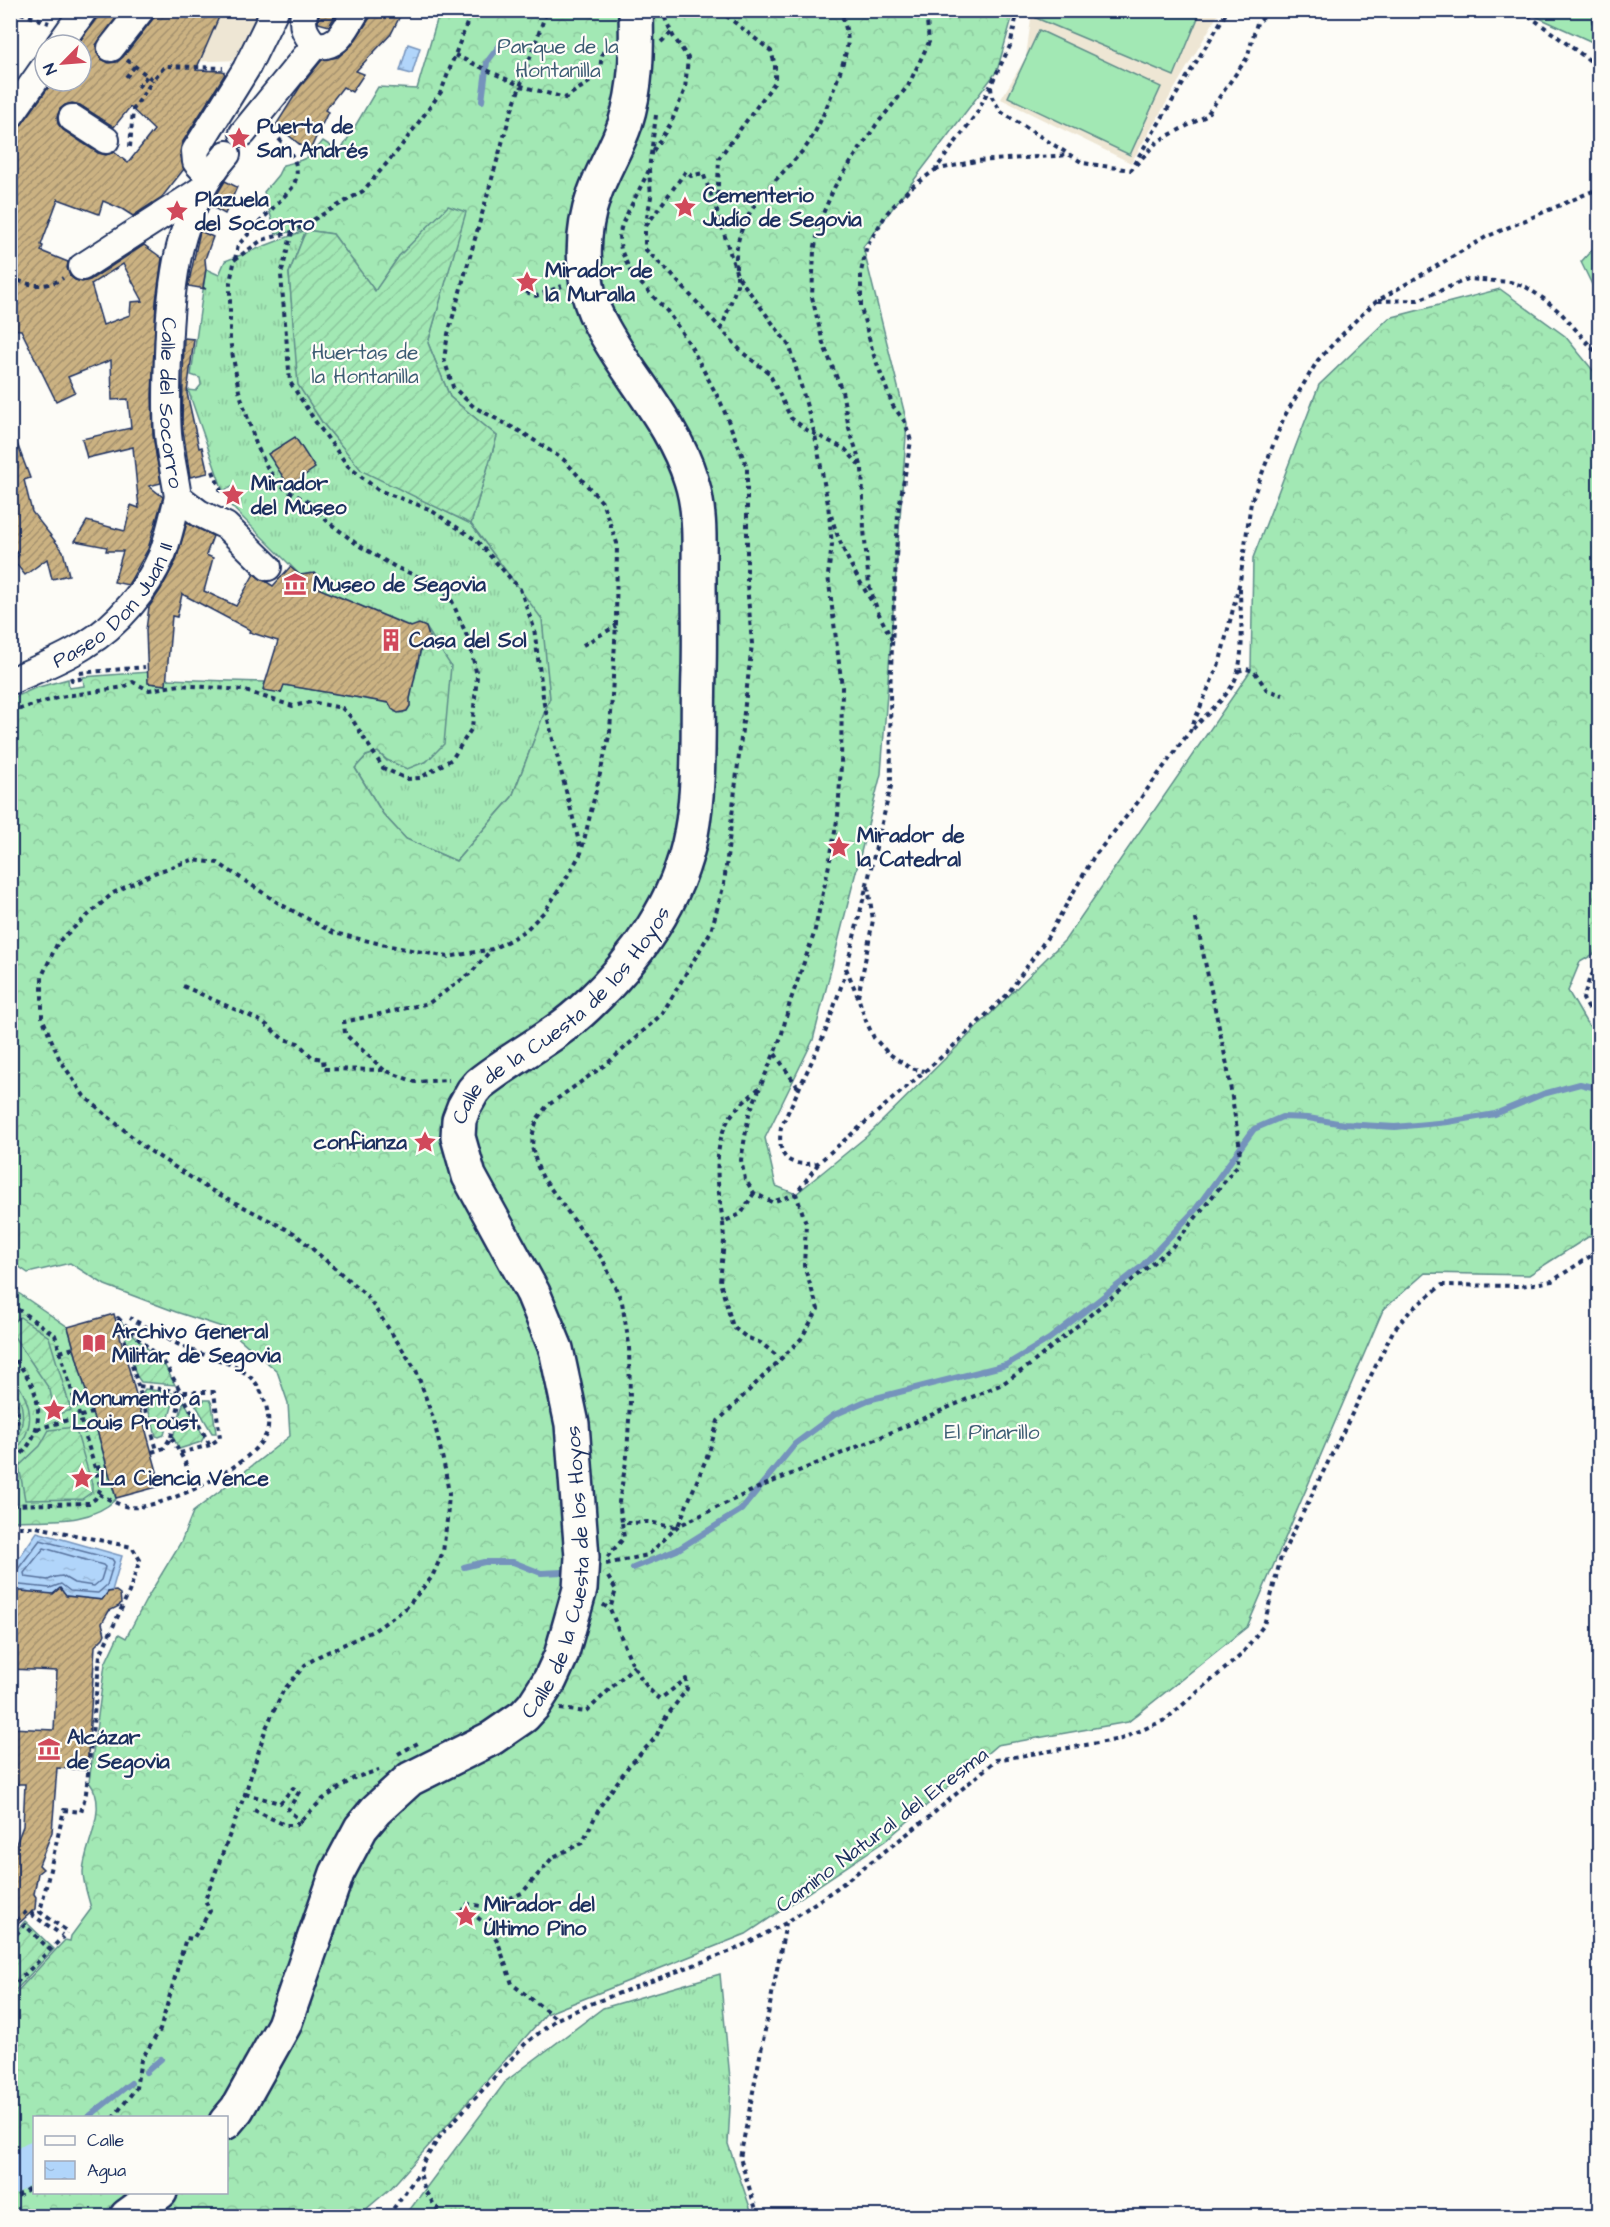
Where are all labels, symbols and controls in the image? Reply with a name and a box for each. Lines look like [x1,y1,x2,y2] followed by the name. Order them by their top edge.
[497,32,619,85] park label: Parque de la Hontanilla
[33,33,93,93] north arrow
[38,60,62,78] text: N
[256,112,369,165] place label: Puerta de San Andrés
[226,125,252,151] place icon: Puerta de San Andrés
[702,181,862,236] place label: Cementerio Judío de Segovia
[194,185,314,238] place label: Plazuela del Socorro
[672,194,698,220] place icon: Cementerio Judío de Segovia
[164,198,190,224] place icon: Plazuela del Socorro
[545,256,653,309] place label: Mirador de la Muralla
[514,269,540,295] place icon: Mirador de la Muralla
[152,316,191,491] street label: Calle del Socorro
[311,338,419,391] park label: Huertas de la Hontanilla
[250,469,347,522] place label: Mirador del Museo
[220,482,246,508] place icon: Mirador del Museo
[48,539,180,675] street label: Paseo Don Juan II
[313,570,486,601] place label: Museo de Segovia
[282,571,308,597] museum icon: Museo de Segovia
[409,626,527,655] place label: Casa del Sol
[378,627,404,653] building icon: Casa del Sol
[857,821,965,874] place label: Mirador de la Catedral
[826,834,852,860] place icon: Mirador de la Catedral
[444,901,677,1128] street label: Calle de la Cuesta de los Hoyos
[313,1128,407,1157] place label: confianza
[412,1129,438,1155] place icon: confianza
[112,1317,281,1372] place label: Archivo General Militar de Segovia
[81,1330,107,1356] library icon: Archivo General Militar de Segovia
[72,1384,200,1437] place label: Monumento a Louis Proust
[41,1397,67,1423] place icon: Monumento a Louis Proust
[944,1418,1040,1447] park label: El Pinarillo
[514,1425,597,1725] street label: Calle de la Cuesta de los Hoyos
[100,1464,269,1493] place label: La Ciencia Vence
[69,1465,95,1491] place icon: La Ciencia Vence
[66,1723,170,1778] place label: Alcázar de Segovia
[36,1736,62,1762] museum icon: Alcázar de Segovia
[770,1740,995,1920] street label: Camino Natural del Eresma
[484,1890,596,1943] place label: Mirador del Último Pino
[453,1903,479,1929] place icon: Mirador del Último Pino
[33,2116,228,2194] legend
[87,2128,125,2153] text: Calle
[87,2158,126,2184] text: Agua

